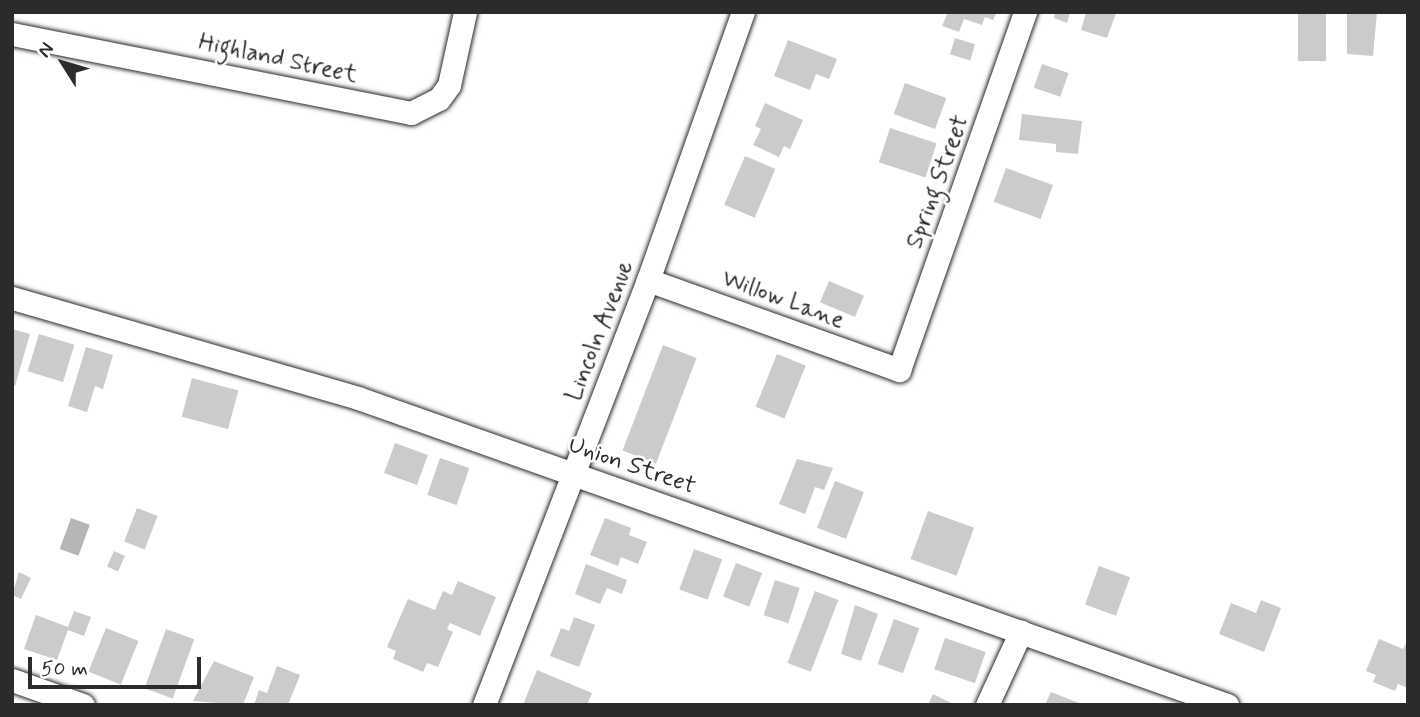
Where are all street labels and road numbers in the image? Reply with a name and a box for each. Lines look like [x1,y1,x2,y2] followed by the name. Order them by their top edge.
[196,28,360,90] street label: Highland Street
[901,112,975,252] street label: Spring Street
[559,254,641,408] street label: Lincoln Avenue
[721,266,845,334] street label: Willow Lane
[565,431,699,501] street label: Union Street

